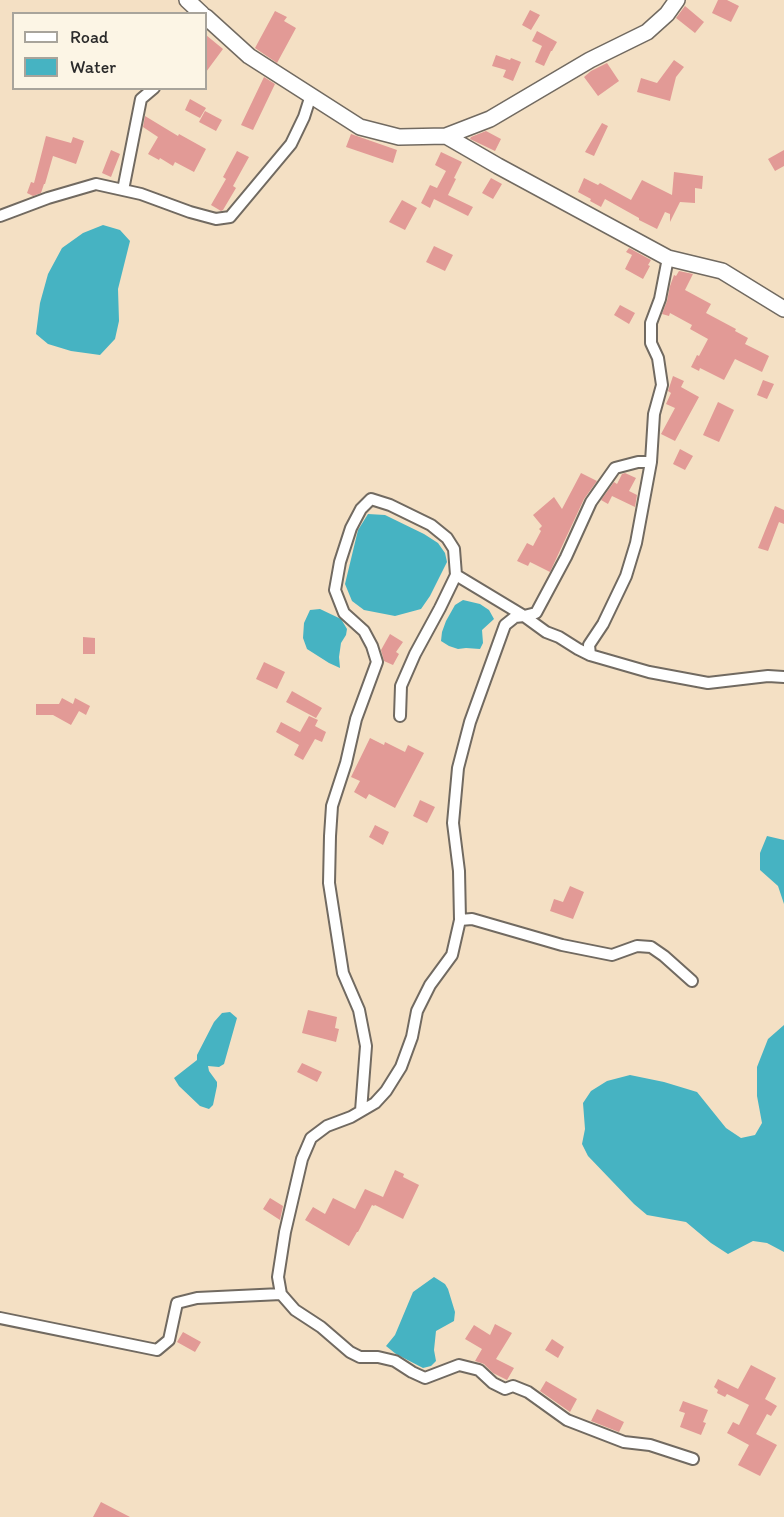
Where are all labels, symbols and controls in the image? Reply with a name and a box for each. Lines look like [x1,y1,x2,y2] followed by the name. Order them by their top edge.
[12,12,207,90] legend
[70,26,109,48] text: Road
[70,56,116,78] text: Water

